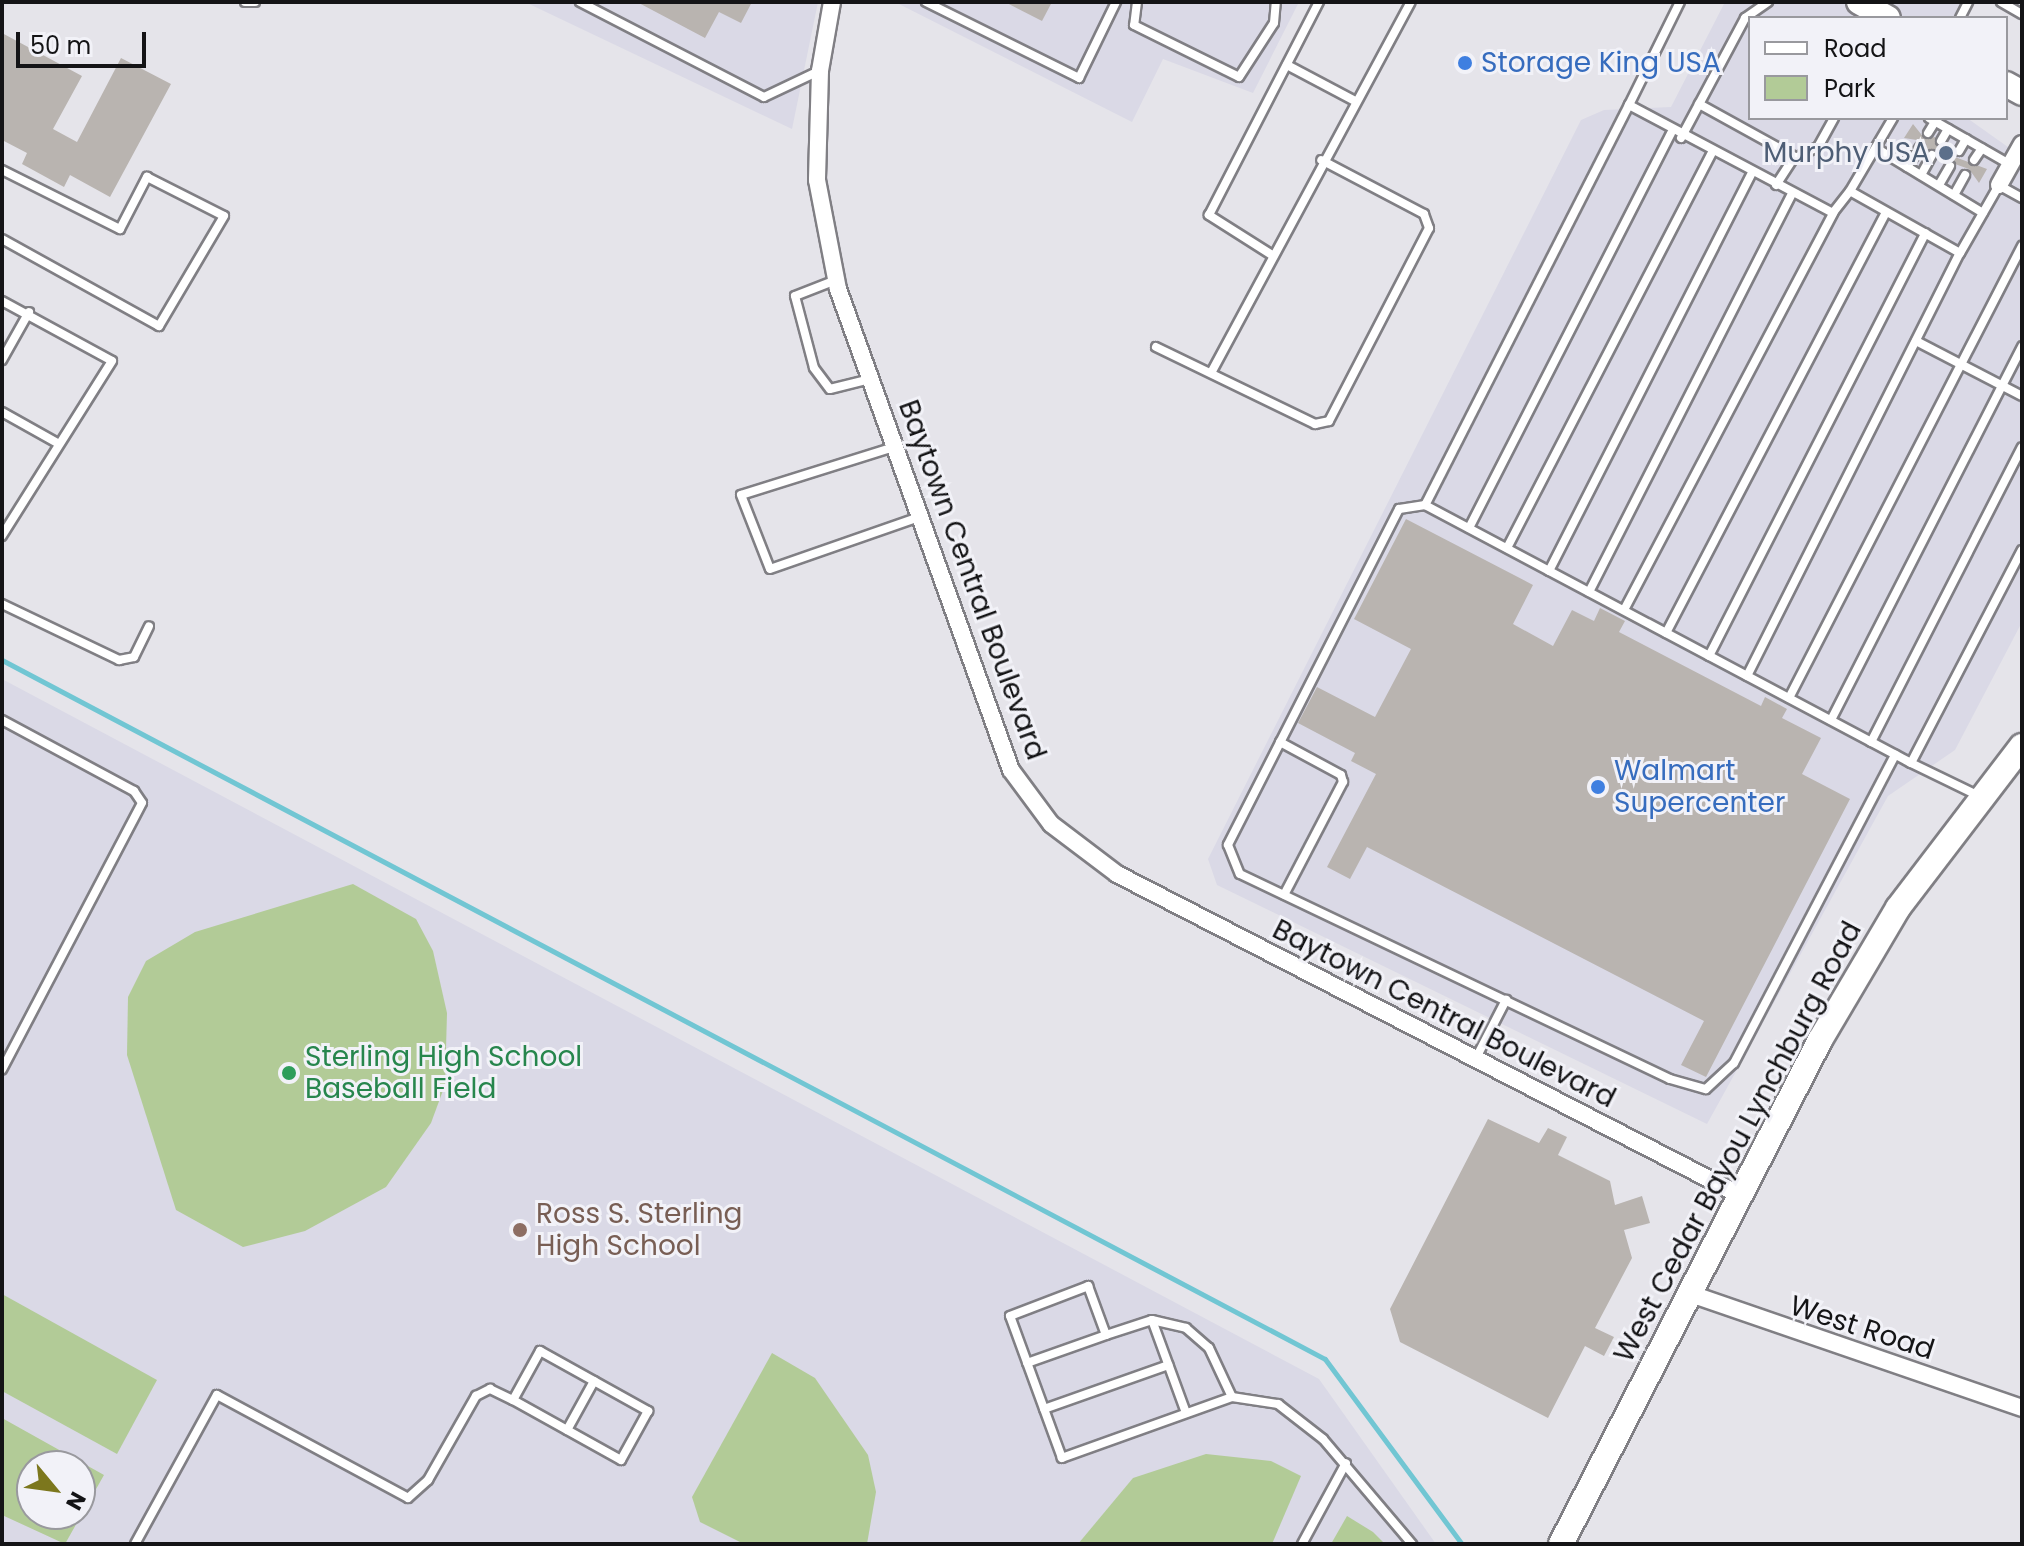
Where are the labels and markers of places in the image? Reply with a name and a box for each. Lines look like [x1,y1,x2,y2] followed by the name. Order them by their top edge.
[1481,46,1721,80] place label: Storage King USA
[1456,54,1474,72] marker: Storage King USA
[1763,136,1930,170] place label: Murphy USA
[1937,144,1955,162] marker: Murphy USA
[1614,754,1785,820] place label: Walmart Supercenter
[1589,778,1607,796] marker: Walmart Supercenter
[305,1040,582,1106] place label: Sterling High School Baseball Field
[280,1064,298,1082] marker: Sterling High School Baseball Field
[536,1197,742,1263] place label: Ross S. Sterling High School
[511,1221,529,1239] marker: Ross S. Sterling High School

